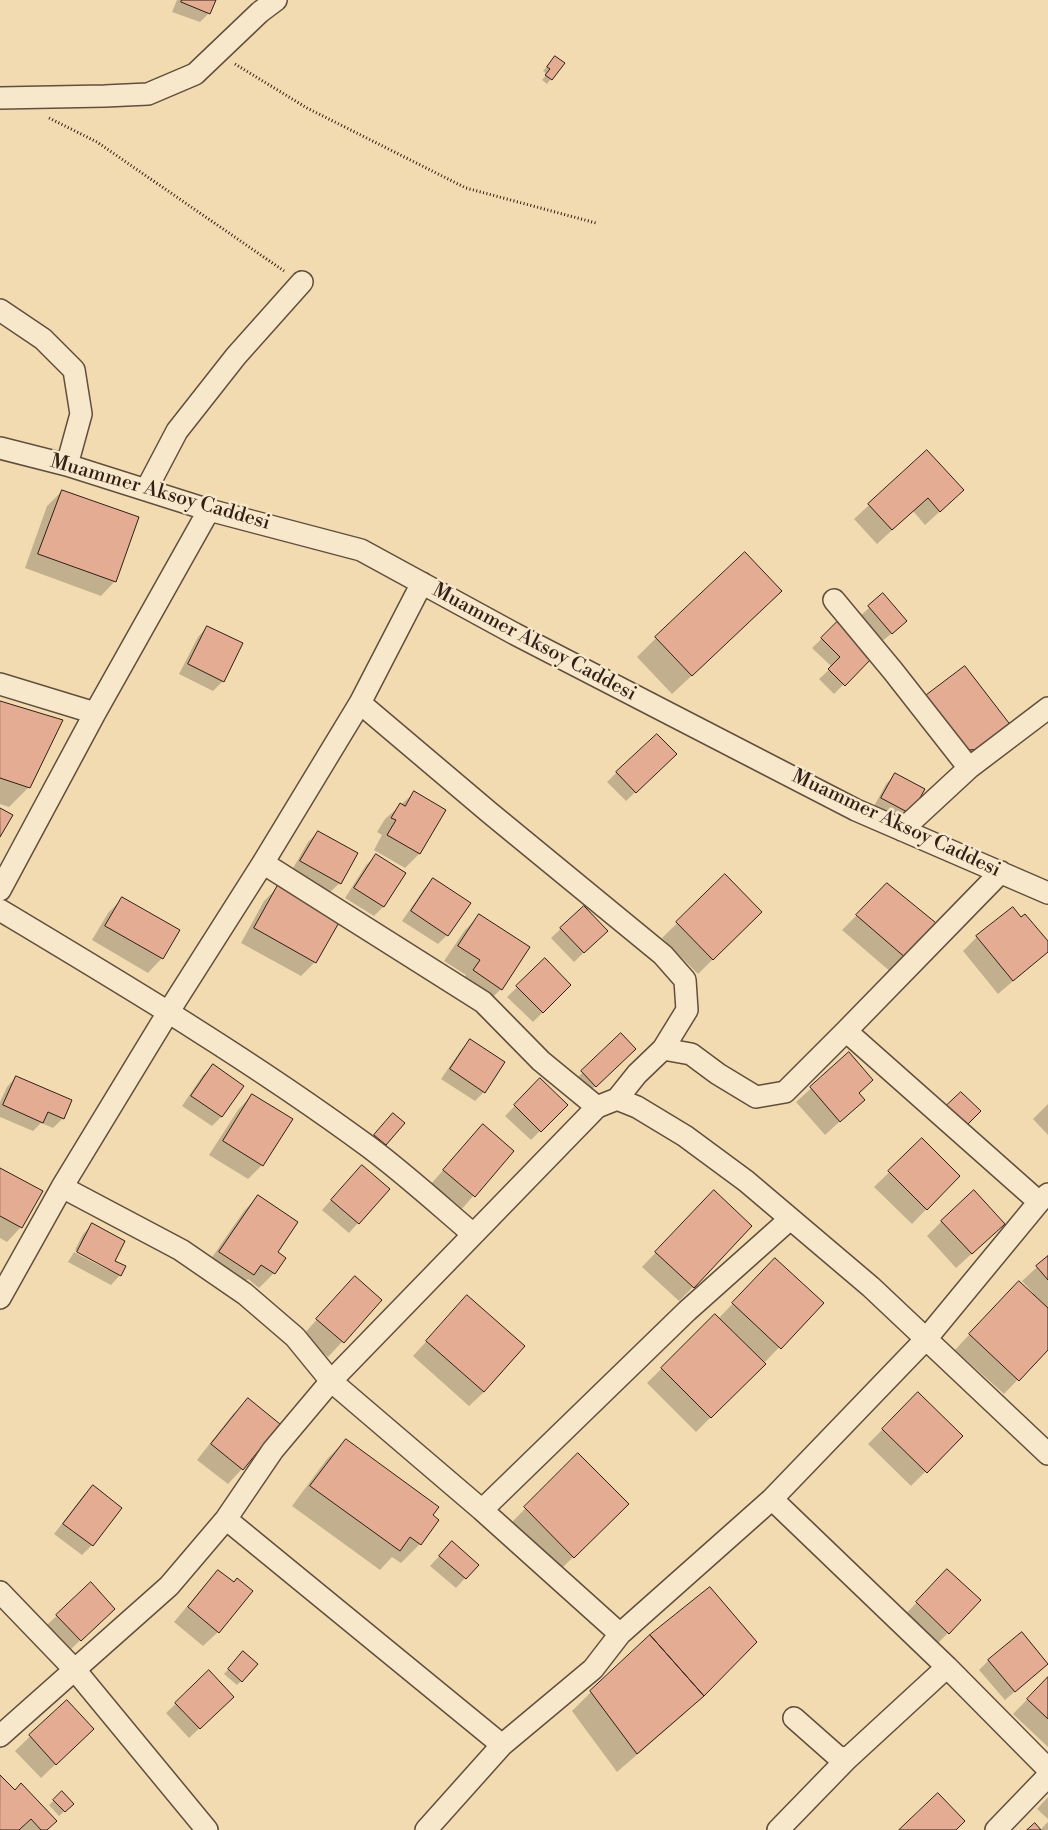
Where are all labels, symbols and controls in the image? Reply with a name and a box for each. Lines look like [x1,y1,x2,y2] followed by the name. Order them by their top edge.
[47,450,273,536] street label: Muammer Aksoy Caddesi
[428,579,640,707] street label: Muammer Aksoy Caddesi
[788,765,1004,883] street label: Muammer Aksoy Caddesi

